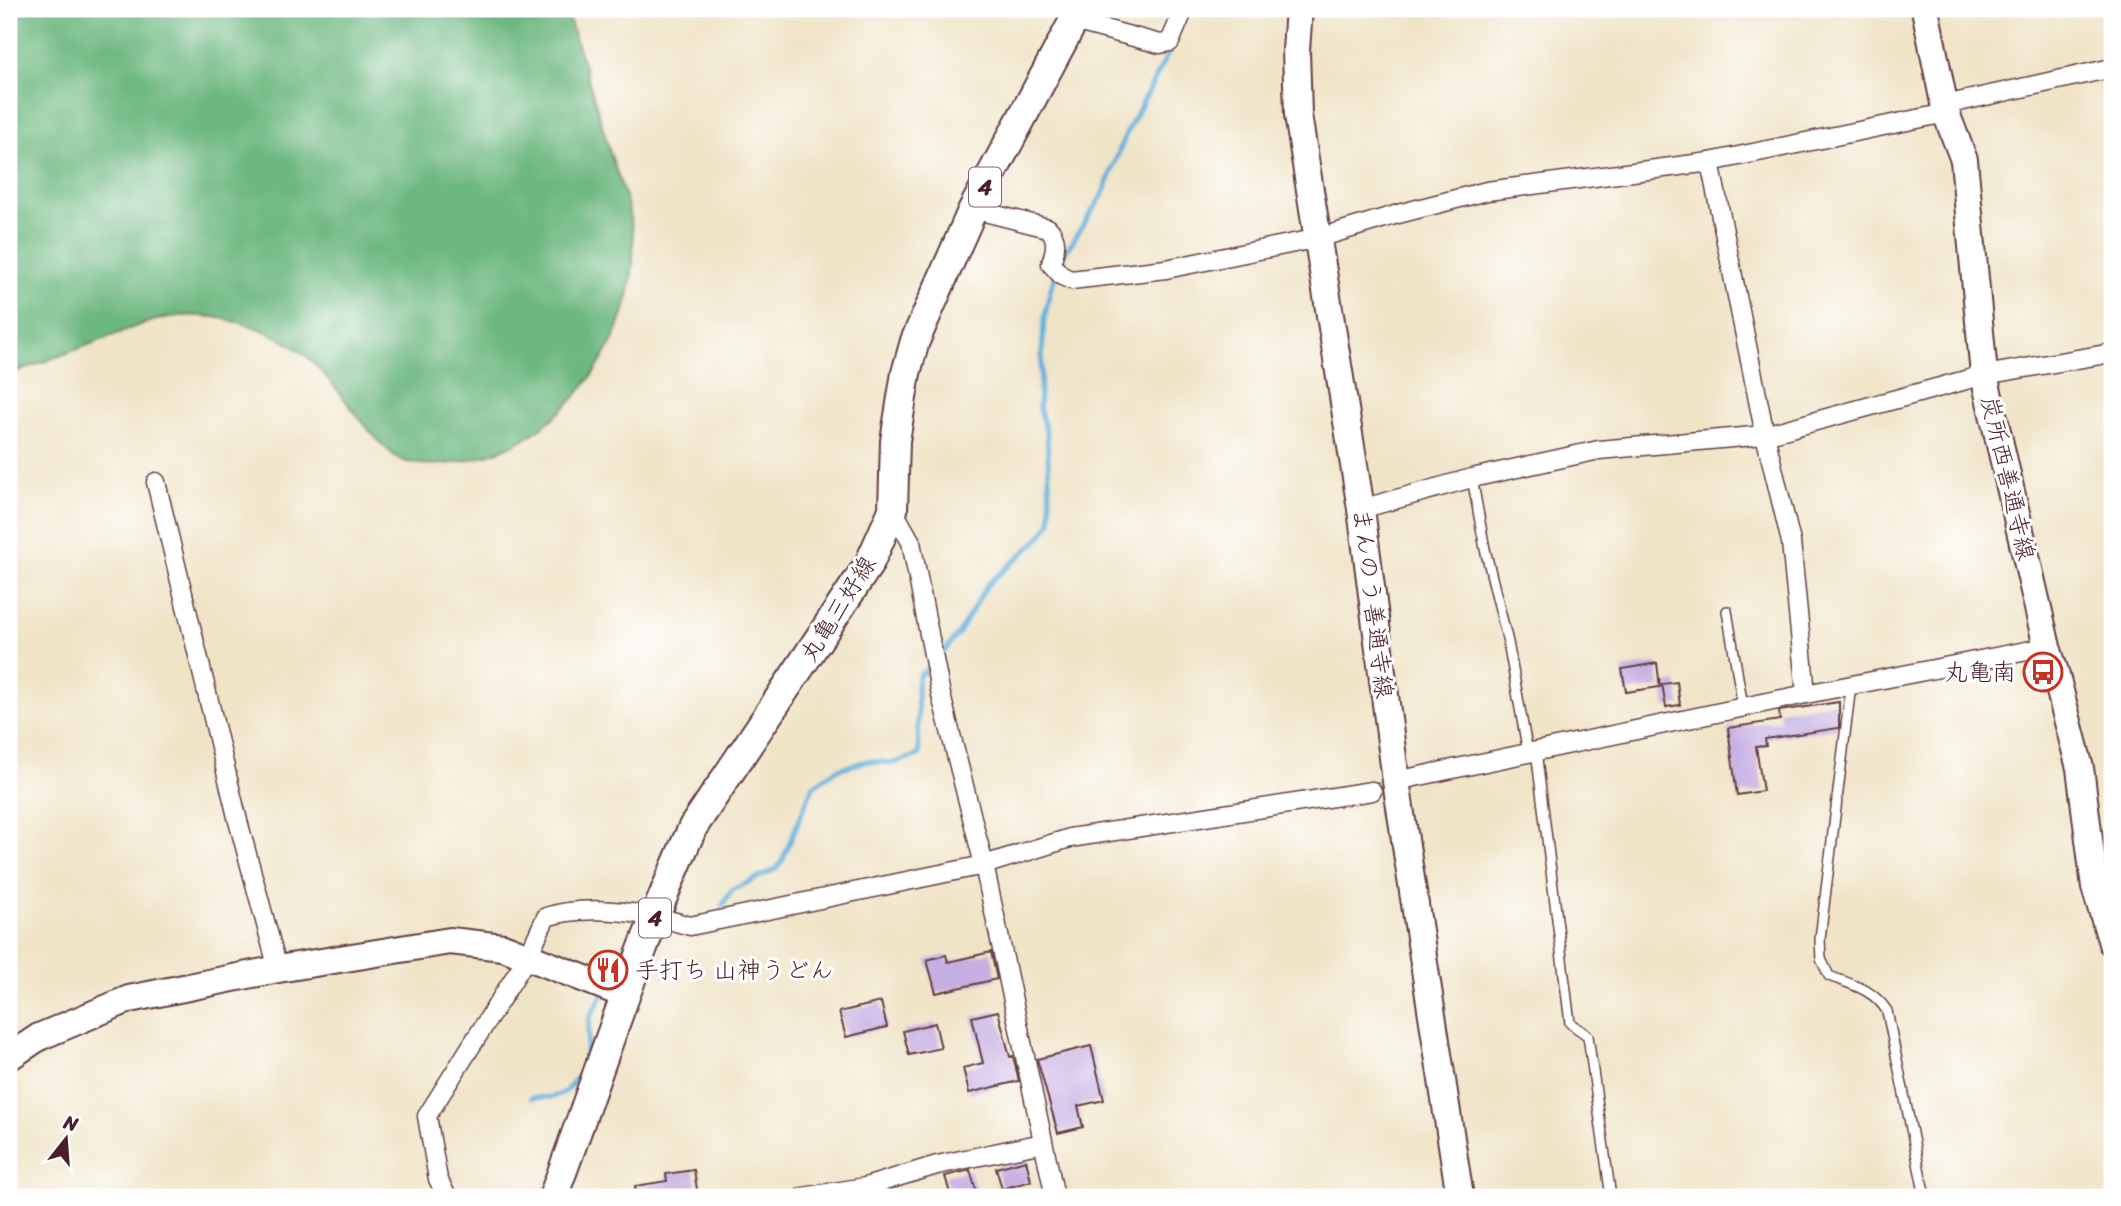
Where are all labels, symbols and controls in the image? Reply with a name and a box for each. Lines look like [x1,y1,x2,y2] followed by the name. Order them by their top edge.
[969,168,1001,206] road number: 4
[1969,391,2047,565] street label: 炭所西善通寺線
[1340,505,1406,701] street label: まんのう善通寺線
[788,547,888,671] street label: 丸亀三好線
[1944,651,2016,693] place label: 丸亀南
[2022,651,2064,693] bus stop icon: 丸亀南
[639,898,671,937] road number: 4
[587,949,629,991] restaurant icon: 手打ち 山神うどん
[635,949,834,991] place label: 手打ち 山神うどん
[32,1104,102,1174] north arrow
[59,1105,83,1141] text: N

